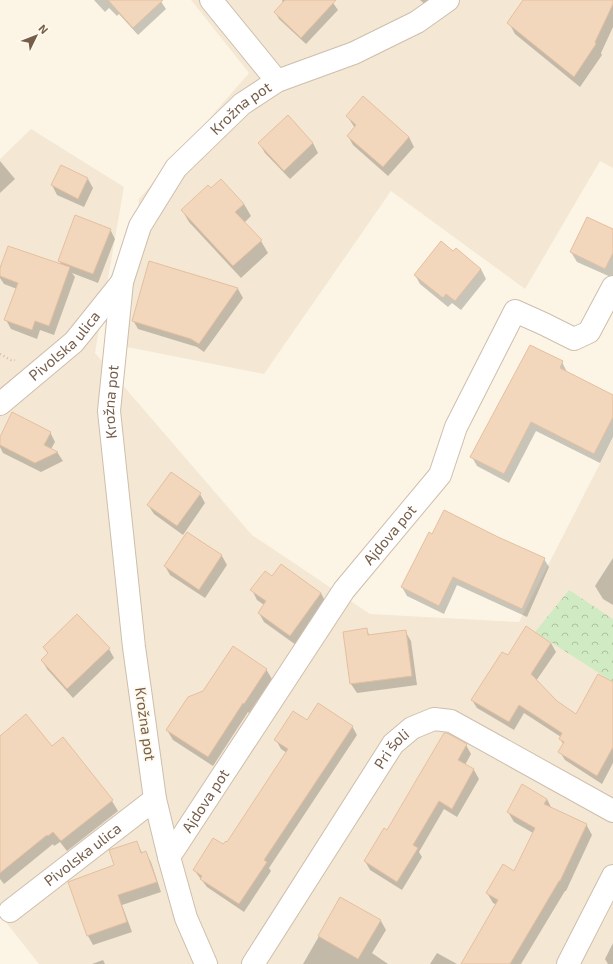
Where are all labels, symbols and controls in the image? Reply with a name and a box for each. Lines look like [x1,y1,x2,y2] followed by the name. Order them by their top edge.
[16,16,56,56] north arrow
[36,21,51,36] text: N
[206,77,275,138] street label: Krožna pot
[25,307,103,384] street label: Pivolska ulica
[99,364,122,440] street label: Krožna pot
[359,500,420,568] street label: Ajdova pot
[132,686,160,762] street label: Krožna pot
[370,725,412,772] street label: Pri šoli
[177,765,232,836] street label: Ajdova pot
[40,819,124,889] street label: Pivolska ulica

